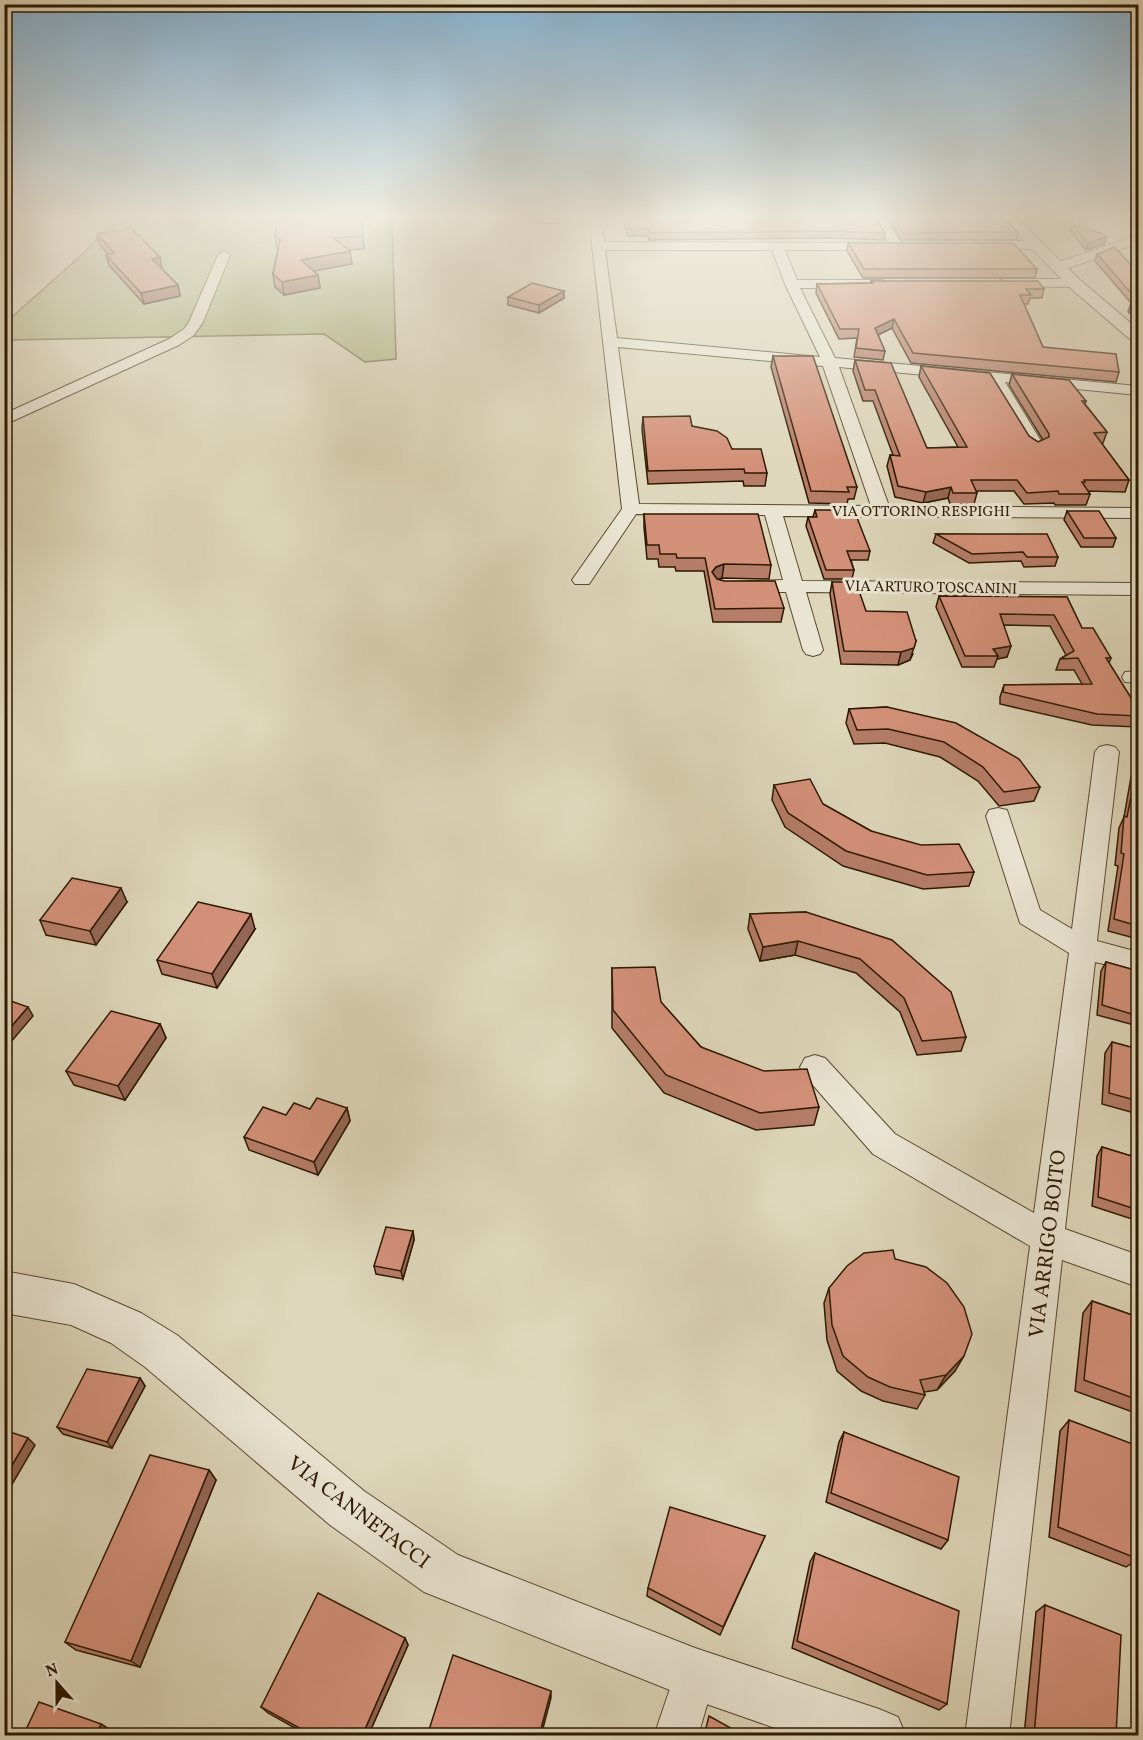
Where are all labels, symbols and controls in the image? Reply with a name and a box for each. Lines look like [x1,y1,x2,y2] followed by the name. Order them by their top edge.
[832,502,1010,523] street label: VIA OTTORINO RESPIGHI
[845,576,1017,601] street label: VIA ARTURO TOSCANINI
[1023,1148,1074,1340] street label: VIA ARRIGO BOITO
[281,1450,435,1577] street label: VIA CANNETACCI
[27,1653,87,1713] north arrow
[43,1658,62,1683] text: N

